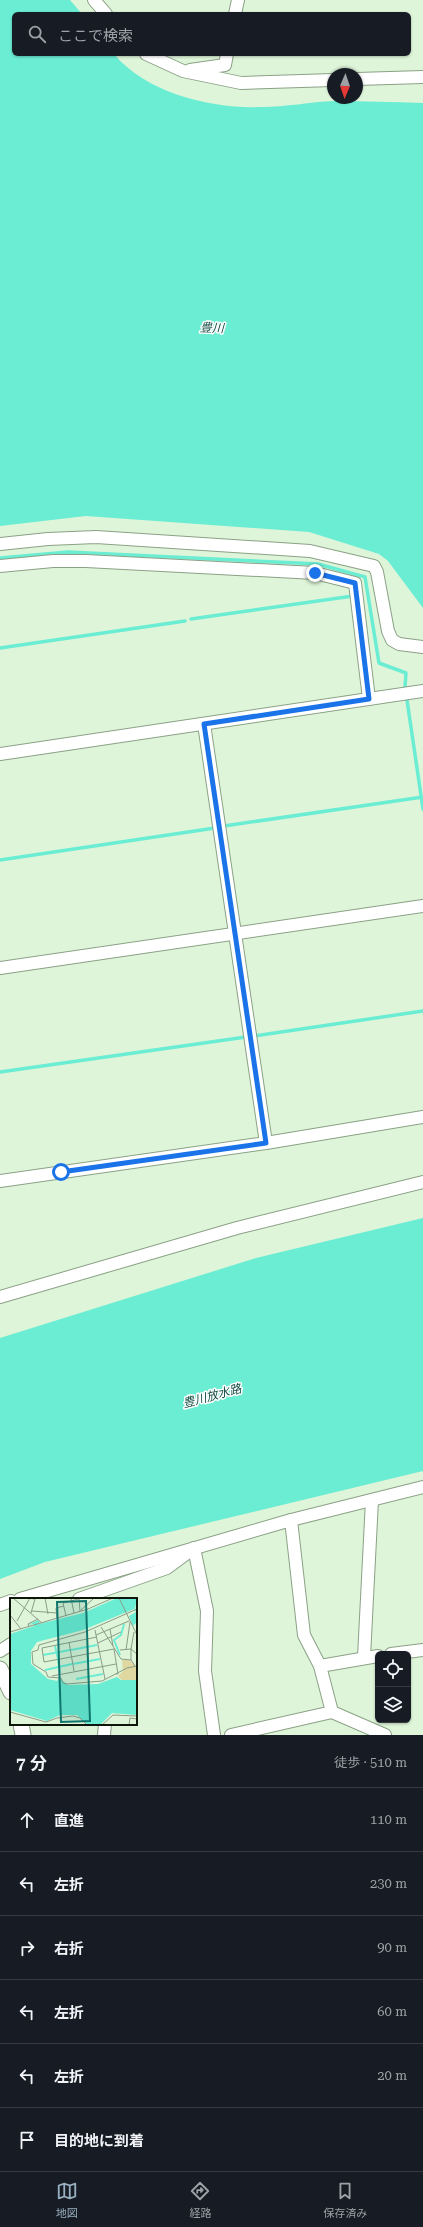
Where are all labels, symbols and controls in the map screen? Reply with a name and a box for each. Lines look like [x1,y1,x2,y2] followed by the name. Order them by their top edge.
[12,12,411,56] search box
[26,23,48,45] icon: search
[58,27,133,45] text: ここで検索
[327,68,363,104] north arrow
[200,321,226,335] water label: 豊川
[306,564,324,582] route end
[52,1163,70,1181] route start
[181,1381,244,1411] water label: 豊川放水路
[10,1598,137,1725] inset map
[375,1651,411,1723] map controls
[375,1651,411,1687] button: locate
[375,1687,411,1723] button: layers
[16,1753,47,1773] text: 7 分
[334,1755,407,1770] text: 徒歩 · 510 m
[16,1809,38,1831] icon: ahead
[54,1812,84,1830] text: 直進
[370,1812,407,1827] text: 110 m
[16,1873,38,1895] icon: left
[54,1876,84,1894] text: 左折
[370,1876,407,1891] text: 230 m
[16,1937,38,1959] icon: right
[54,1940,84,1958] text: 右折
[377,1940,407,1955] text: 90 m
[16,2001,38,2023] icon: left
[54,2004,84,2022] text: 左折
[377,2004,407,2019] text: 60 m
[16,2065,38,2087] icon: left
[54,2068,84,2086] text: 左折
[377,2068,407,2083] text: 20 m
[16,2129,38,2151] icon: arrive
[54,2132,144,2150] text: 目的地に到着
[56,2180,78,2220] tab: 地図
[189,2180,211,2220] tab: 経路
[323,2180,367,2220] tab: 保存済み

